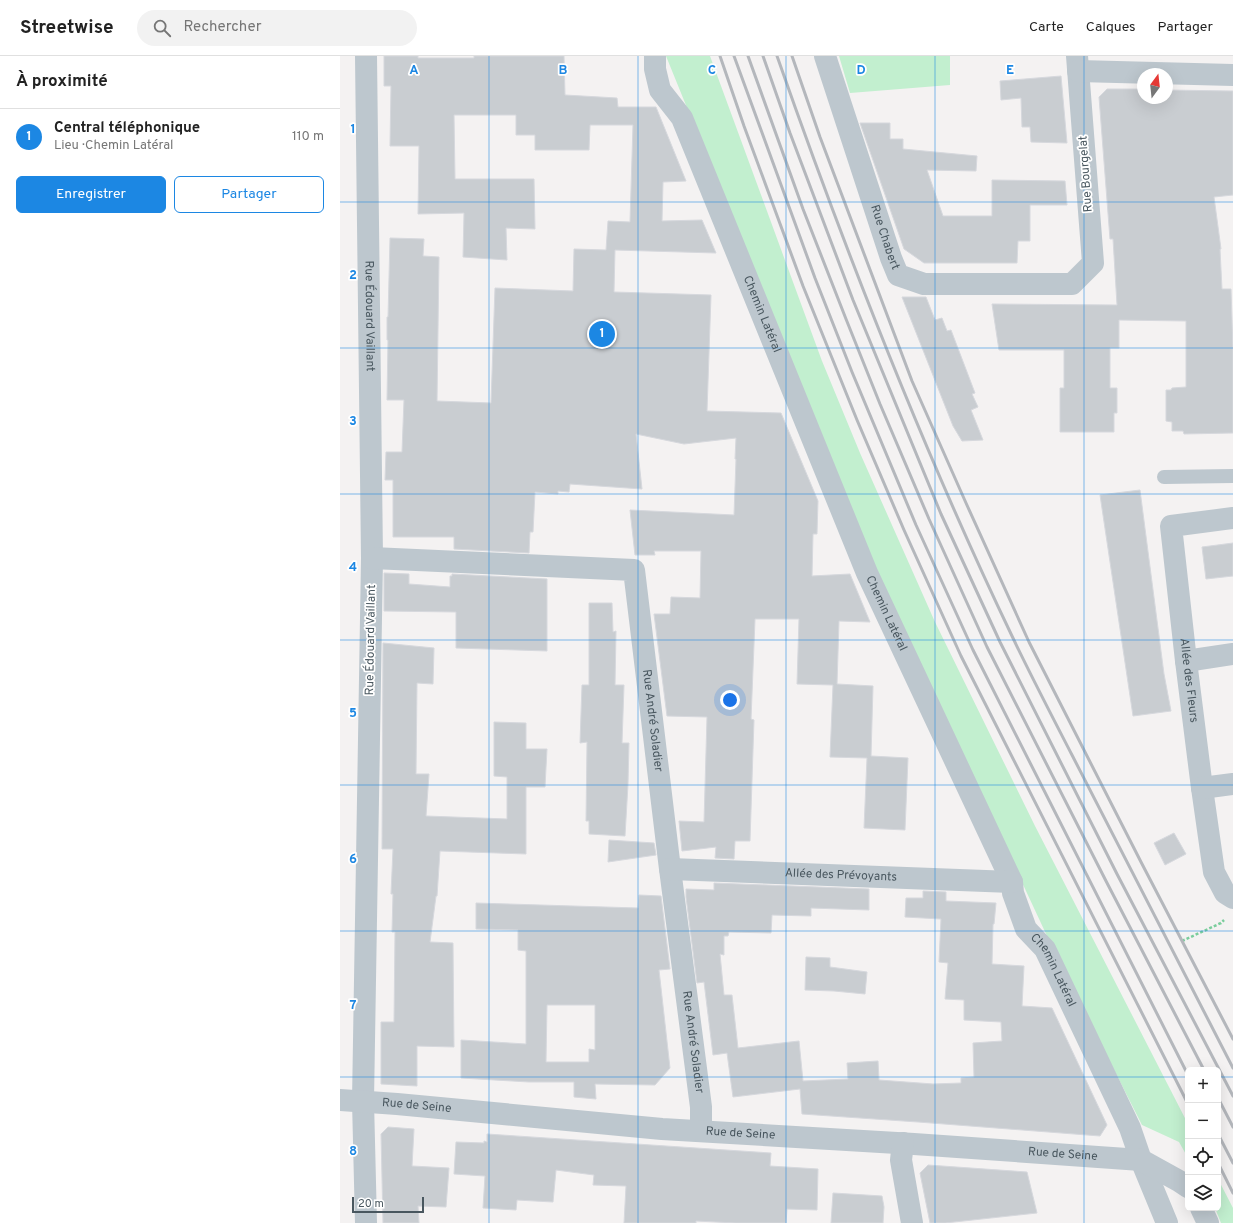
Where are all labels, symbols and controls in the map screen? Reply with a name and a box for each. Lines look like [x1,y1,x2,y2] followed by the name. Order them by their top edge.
[137,10,417,46] search box
[20,16,113,40] text: Streetwise
[151,17,173,39] icon: search
[183,18,261,37] text: Rechercher
[1029,19,1064,36] text: Carte
[1086,19,1136,36] text: Calques
[1158,19,1213,36] text: Partager
[409,63,419,79] text: A
[559,63,568,79] text: B
[708,63,716,79] text: C
[856,63,866,79] text: D
[1006,63,1014,79] text: E
[1137,68,1173,104] north arrow
[16,71,108,93] text: À proximité
[54,119,200,138] text: Central téléphonique
[350,122,356,138] text: 1
[26,129,32,145] text: 1
[292,129,324,145] text: 110 m
[1075,135,1097,213] street label: Rue Bourgelat
[54,138,173,154] text: Lieu · Chemin Latéral
[16,176,166,213] button: Enregistrer
[174,176,324,213] button: Partager
[866,203,903,272] street label: Rue Chabert
[360,260,378,372] street label: Rue Édouard Vaillant
[349,268,357,284] text: 2
[739,273,785,355] street label: Chemin Latéral
[589,319,615,349] pin: 1
[349,414,357,430] text: 3
[349,560,357,576] text: 4
[861,573,911,654] street label: Chemin Latéral
[362,584,380,696] street label: Rue Édouard Vaillant
[1176,637,1202,724] street label: Allée des Fleurs
[638,668,666,773] street label: Rue André Soladier
[720,690,740,710] your location
[349,706,357,722] text: 5
[349,852,357,868] text: 6
[785,865,897,886] street label: Allée des Prévoyants
[1026,930,1079,1010] street label: Chemin Latéral
[678,990,707,1095] street label: Rue André Soladier
[350,998,357,1014] text: 7
[1185,1067,1221,1211] map controls
[1185,1067,1221,1103] button: +
[381,1095,452,1117] street label: Rue de Seine
[1185,1103,1221,1139] button: −
[705,1124,776,1144] street label: Rue de Seine
[1185,1139,1221,1175] button: locate
[349,1144,357,1160] text: 8
[1028,1144,1098,1165] street label: Rue de Seine
[1185,1175,1221,1211] button: layers
[352,1195,424,1214] scale bar
[358,1197,384,1211] text: 20 m

